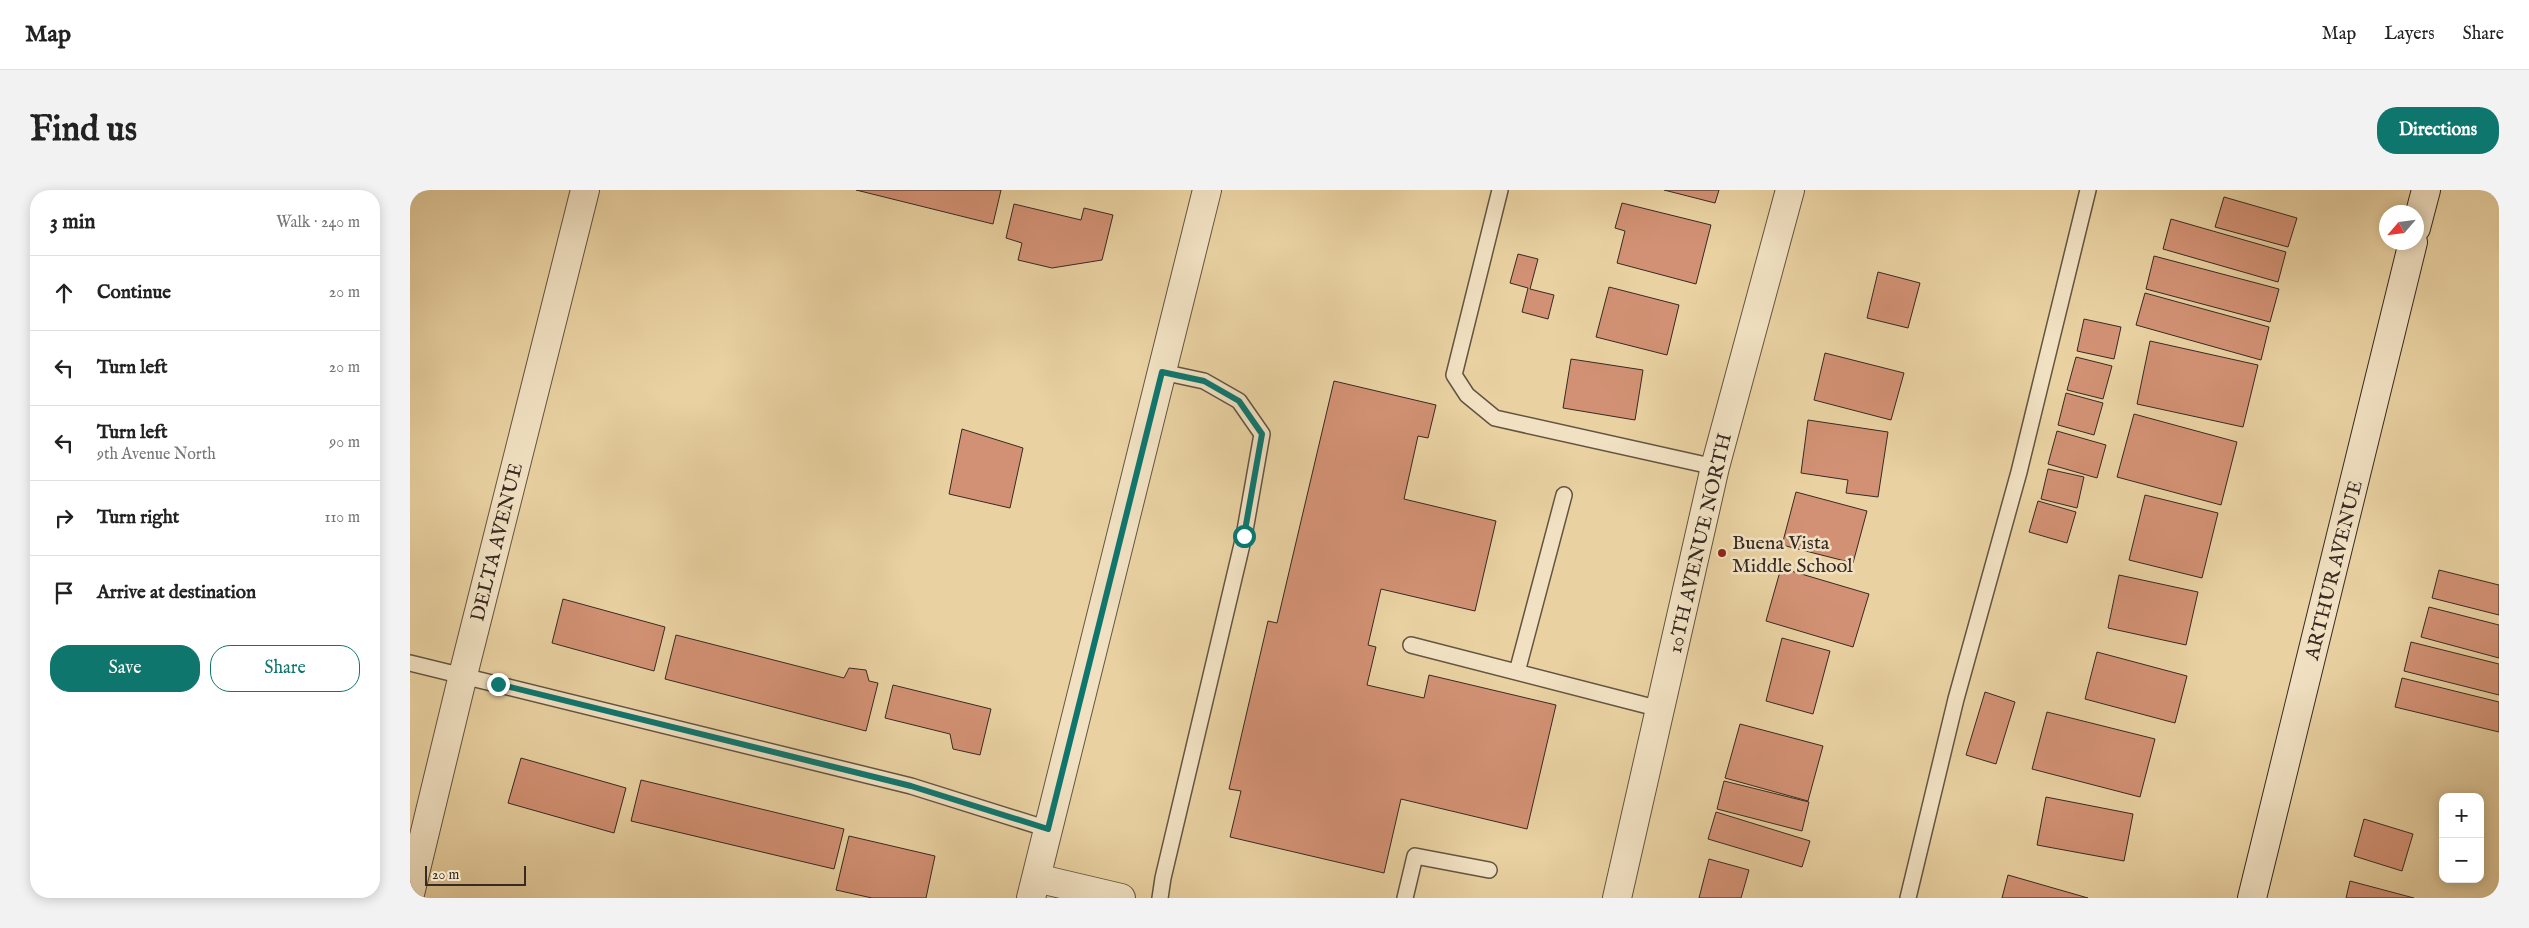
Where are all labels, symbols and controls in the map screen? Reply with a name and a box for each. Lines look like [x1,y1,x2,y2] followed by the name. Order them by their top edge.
[25,19,71,50] text: Map
[2322,23,2356,46] text: Map
[2384,23,2435,46] text: Layers
[2463,23,2504,46] text: Share
[2377,107,2499,154] button: Directions
[30,108,137,153] text: Find us
[2379,205,2424,250] north arrow
[50,209,95,236] text: 3 min
[276,213,360,233] text: Walk · 240 m
[50,279,78,307] icon: ahead
[97,281,171,305] text: Continue
[329,283,360,303] text: 20 m
[50,354,78,382] icon: left
[97,356,168,380] text: Turn left
[329,358,360,378] text: 20 m
[97,421,168,445] text: Turn left
[50,429,78,457] icon: left
[1663,431,1738,656] street label: 10TH AVENUE NORTH
[329,433,360,453] text: 90 m
[97,445,216,465] text: 9th Avenue North
[466,460,529,624] street label: DELTA AVENUE
[2300,478,2369,664] street label: ARTHUR AVENUE
[50,504,78,532] icon: right
[97,506,179,530] text: Turn right
[324,508,360,528] text: 110 m
[1233,525,1256,548] route start
[1732,531,1853,579] place label: Buena Vista Middle School
[1716,547,1728,559] marker: Buena Vista Middle School
[50,579,78,607] icon: arrive
[97,581,256,605] text: Arrive at destination
[50,645,200,692] button: Save
[210,645,360,692] button: Share
[487,673,510,696] route end
[2439,793,2484,883] map controls
[2439,793,2484,838] button: +
[2439,838,2484,883] button: −
[425,863,526,886] scale bar
[432,866,459,884] text: 20 m

